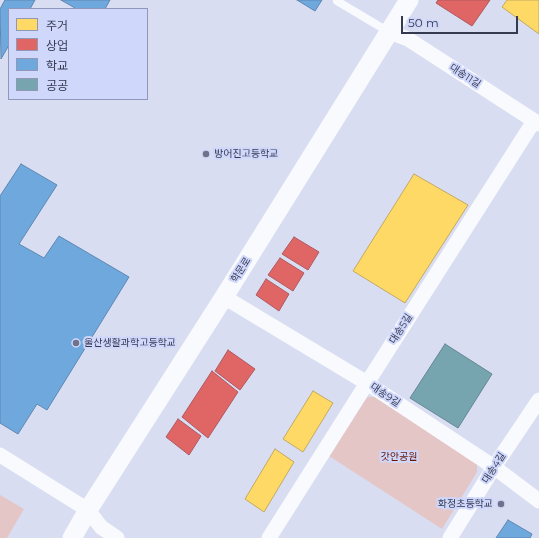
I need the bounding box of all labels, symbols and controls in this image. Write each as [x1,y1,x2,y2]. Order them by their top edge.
legend [8,8,148,100]
scale bar [403,8,520,34]
text: 50 m [408,15,439,30]
text: 주거 [46,18,68,33]
text: 상업 [46,38,68,53]
text: 학교 [46,58,68,73]
street label: 대송11길 [447,61,483,91]
text: 공공 [46,78,68,93]
place label: 방어진고등학교 [214,148,278,160]
marker: 방어진고등학교 [201,149,211,159]
street label: 학문로 [229,255,253,285]
street label: 대송5길 [387,312,415,346]
place label: 울산생활과학고등학교 [84,337,176,349]
marker: 울산생활과학고등학교 [71,338,81,348]
street label: 대송9길 [368,381,402,409]
street label: 대송4길 [480,450,508,486]
park label: 갓안공원 [381,451,417,463]
place label: 화정초등학교 [438,498,493,510]
marker: 화정초등학교 [496,499,506,509]

